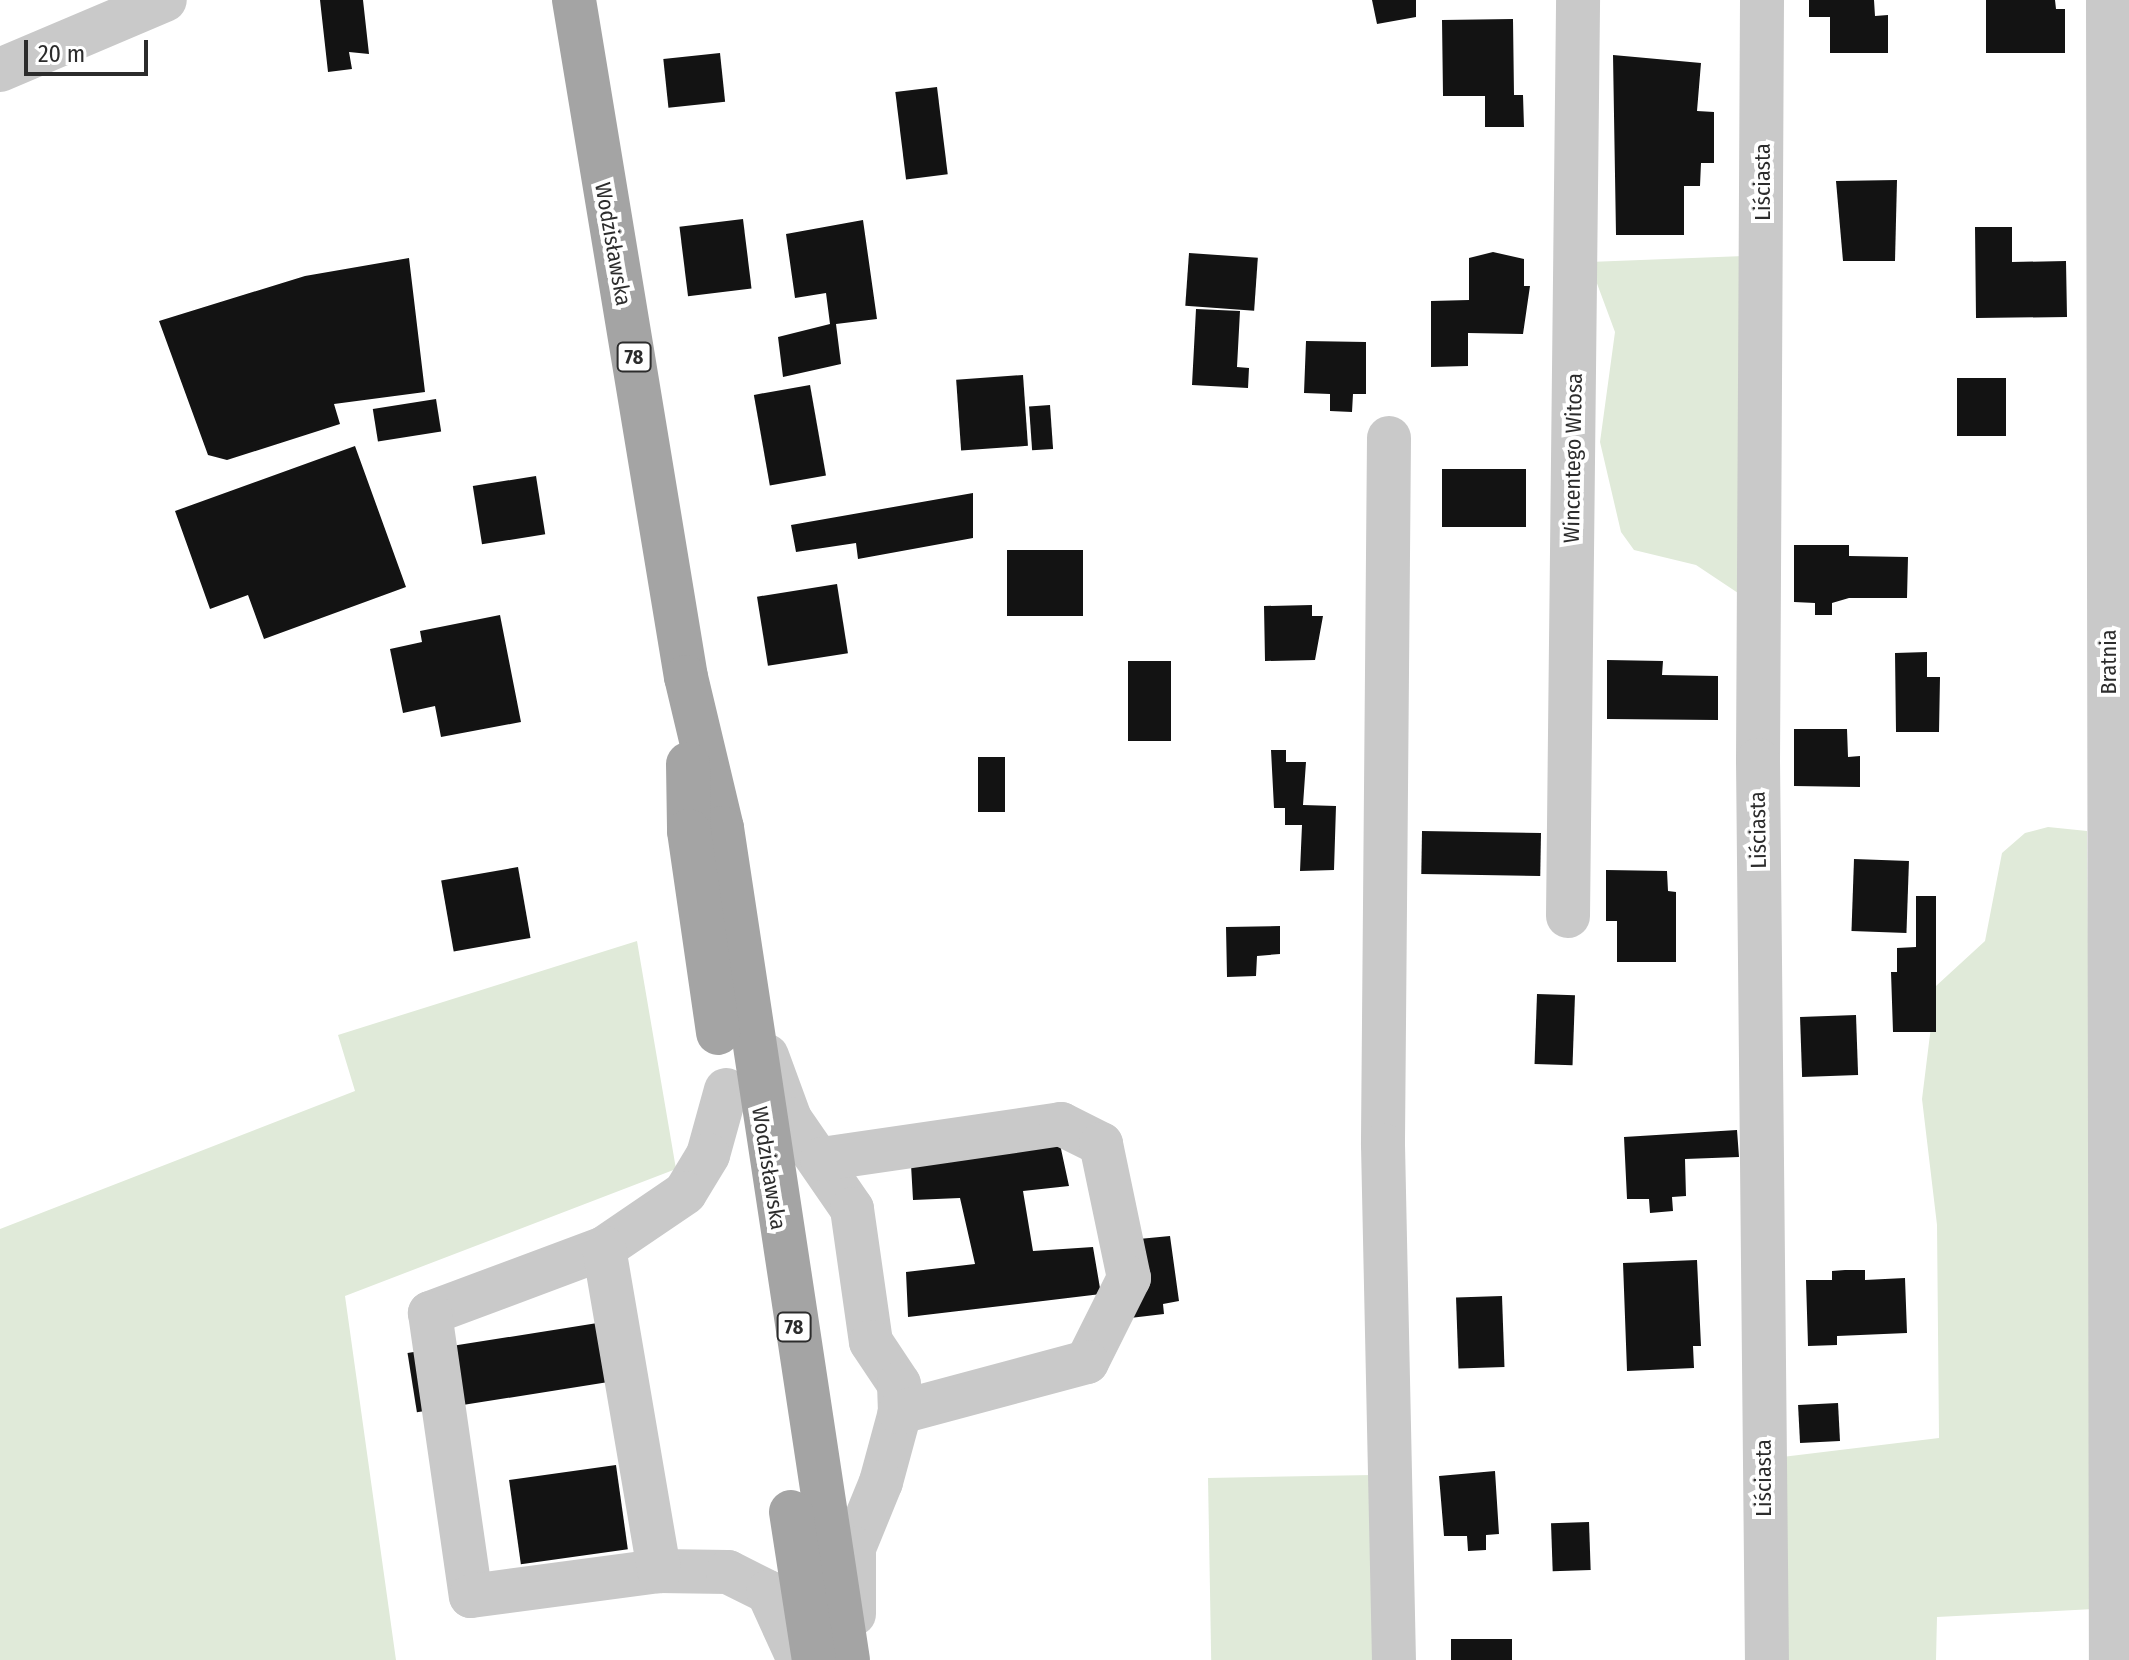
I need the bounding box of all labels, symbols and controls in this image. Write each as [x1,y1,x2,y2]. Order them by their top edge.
scale bar [28,24,152,74]
text: 20 m [38,40,85,68]
street label: Liściasta [1750,143,1776,221]
street label: Wodzisławska [589,180,637,308]
road number: 78 [616,341,652,373]
street label: Wincentego Witosa [1558,373,1588,543]
street label: Bratnia [2096,630,2122,694]
street label: Liściasta [1744,791,1772,869]
street label: Wodzisławska [746,1105,792,1231]
road number: 78 [776,1311,812,1343]
street label: Liściasta [1751,1439,1777,1517]

